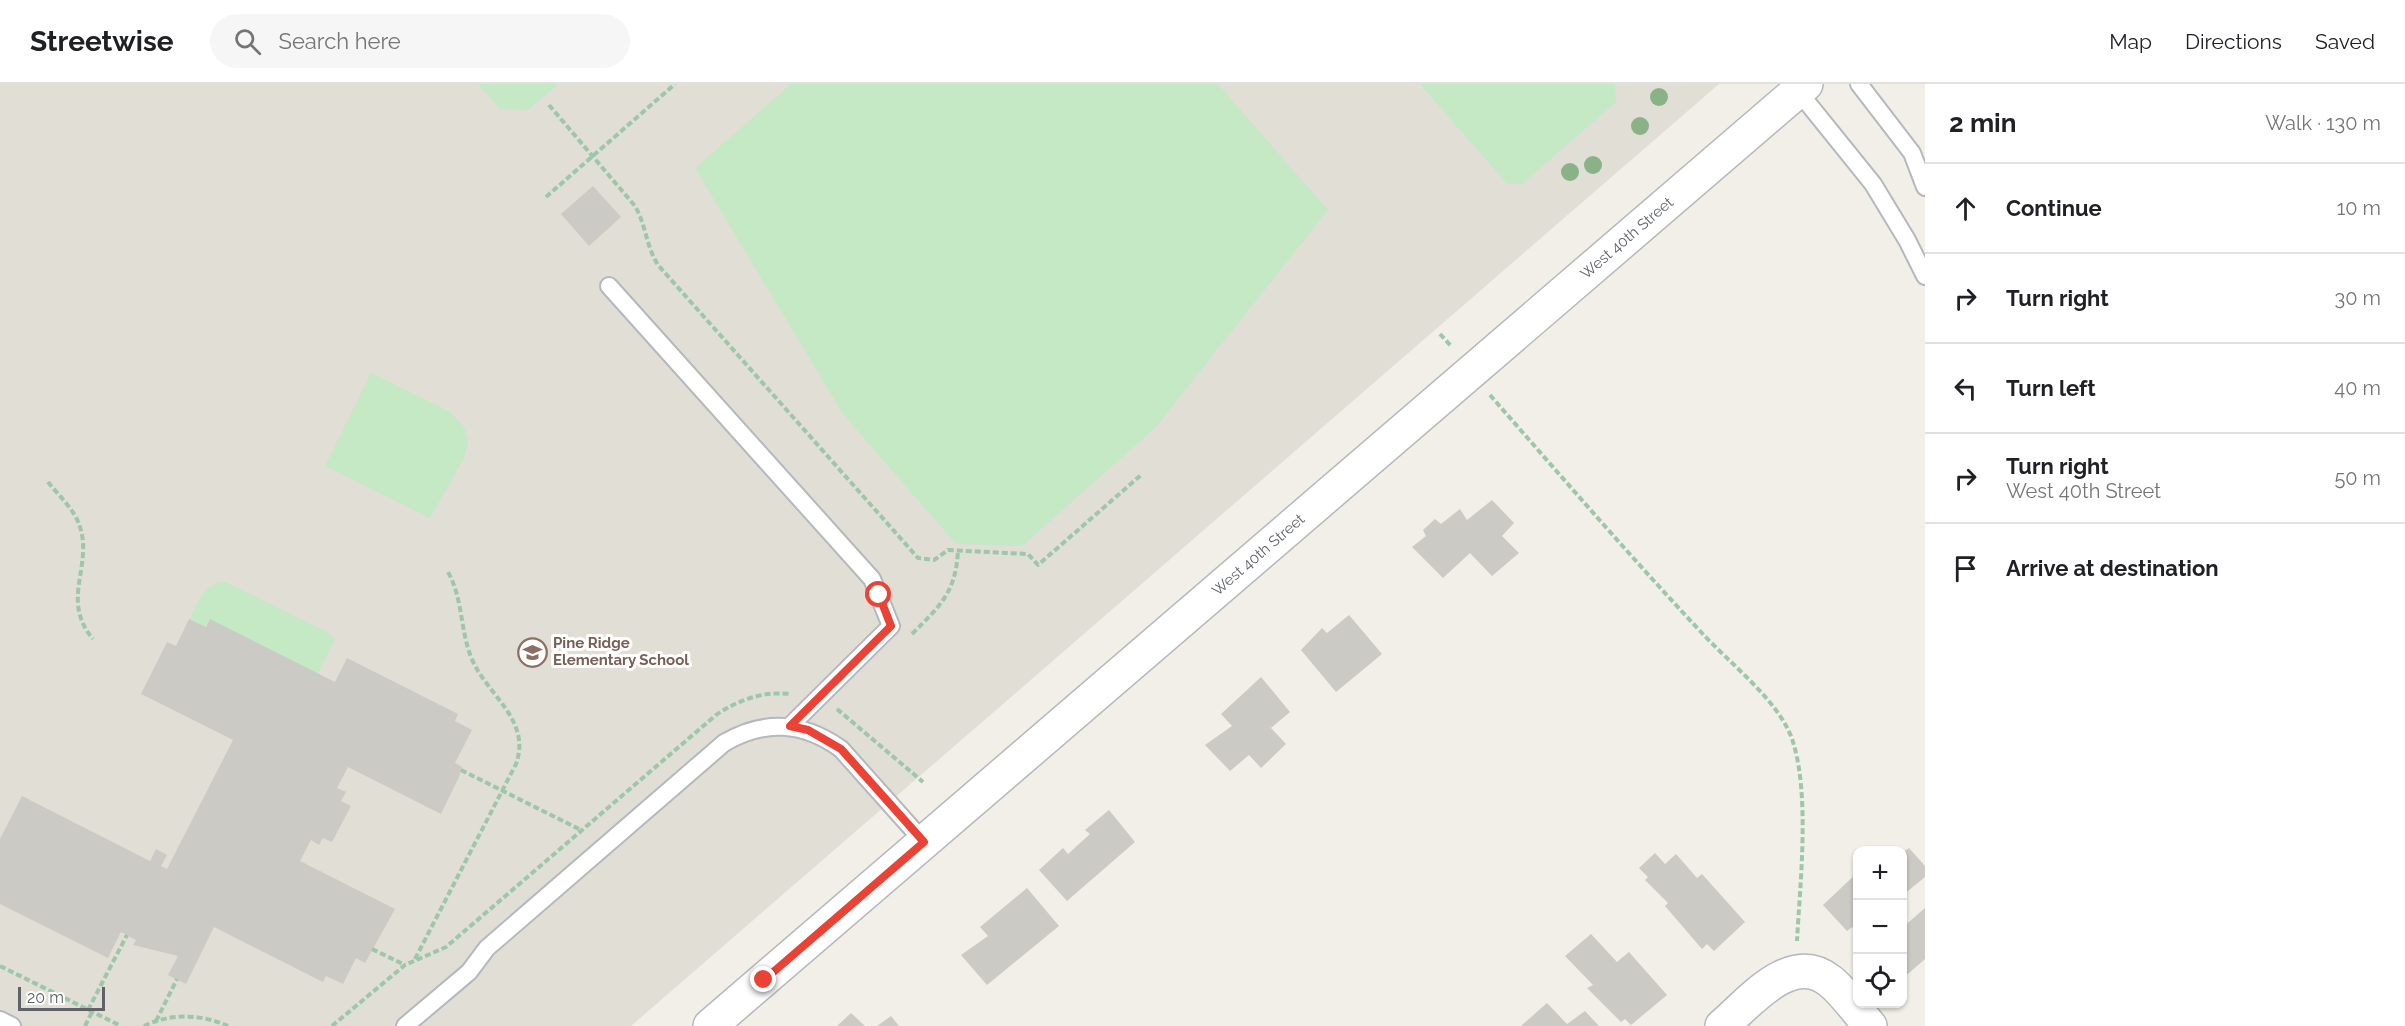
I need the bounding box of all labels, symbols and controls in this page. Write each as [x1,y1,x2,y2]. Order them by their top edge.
search box [210,14,630,68]
text: Streetwise [30,25,174,58]
icon: search [231,25,264,58]
text: Search here [279,28,401,54]
text: Map [2109,29,2152,54]
text: Directions [2185,29,2282,54]
text: Saved [2315,29,2375,54]
text: 2 min [1949,108,2016,138]
text: Walk · 130 m [2265,111,2381,135]
icon: ahead [1949,192,1982,225]
street label: West 40th Street [1577,193,1677,283]
text: Continue [2006,195,2102,221]
text: 10 m [2337,196,2381,220]
icon: right [1949,282,1982,315]
text: Turn right [2006,285,2109,311]
text: 30 m [2335,286,2381,310]
icon: left [1949,372,1982,405]
text: Turn left [2006,375,2096,401]
text: 40 m [2334,376,2381,400]
text: Turn right [2006,453,2109,479]
icon: right [1949,462,1982,495]
text: 50 m [2334,466,2381,490]
text: West 40th Street [2006,479,2161,503]
street label: West 40th Street [1208,510,1308,599]
icon: arrive [1949,552,1982,585]
text: Arrive at destination [2006,555,2219,581]
route start [865,581,891,607]
place label: Pine Ridge Elementary School [553,634,689,669]
school or university icon: Pine Ridge Elementary School [516,636,548,668]
map controls [1853,846,1907,1008]
button: + [1853,846,1907,900]
button: − [1853,900,1907,954]
button: locate [1853,954,1907,1008]
route end [750,966,776,992]
scale bar [18,984,105,1012]
text: 20 m [27,988,64,1007]

